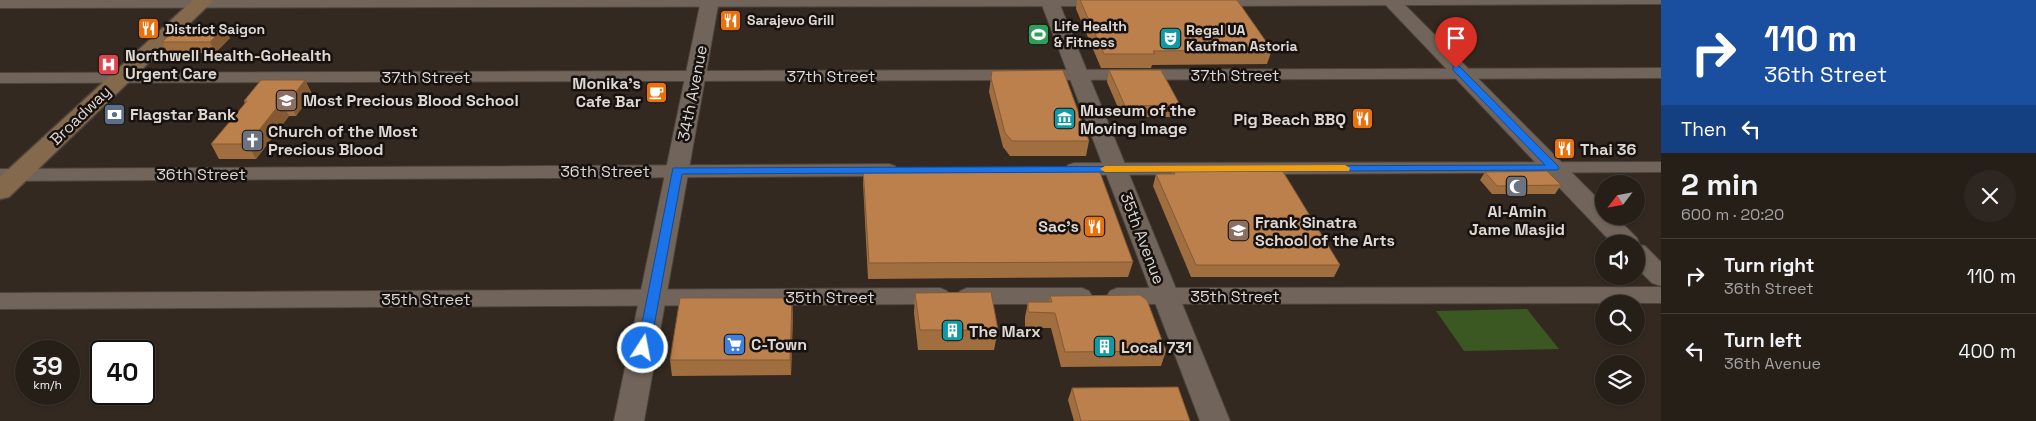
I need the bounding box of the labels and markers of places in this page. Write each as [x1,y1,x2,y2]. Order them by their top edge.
restaurant icon: Sarajevo Grill [719,8,743,32]
place label: Sarajevo Grill [747,11,834,29]
restaurant icon: District Saigon [137,17,161,41]
place label: Life Health & Fitness [1054,17,1127,51]
pin [1435,17,1477,68]
place label: District Saigon [165,20,265,38]
place label: Regal UA Kaufman Astoria [1186,21,1298,55]
sports icon: Life Health & Fitness [1026,22,1050,46]
theatre icon: Regal UA Kaufman Astoria [1158,26,1182,50]
place label: Northwell Health-GoHealth Urgent Care [125,45,331,84]
hospital icon: Northwell Health-GoHealth Urgent Care [97,52,121,76]
place label: Monika's Cafe Bar [572,73,641,112]
cafe icon: Monika's Cafe Bar [645,80,669,104]
school or university icon: Most Precious Blood School [275,88,299,112]
place label: Most Precious Blood School [303,90,519,111]
place label: Museum of the Moving Image [1080,100,1196,139]
bank icon: Flagstar Bank [102,102,126,126]
place label: Flagstar Bank [130,104,236,125]
museum icon: Museum of the Moving Image [1052,107,1076,131]
restaurant icon: Pig Beach BBQ [1350,107,1374,131]
place label: Pig Beach BBQ [1234,109,1346,130]
place label: Church of the Most Precious Blood [268,121,418,160]
church icon: Church of the Most Precious Blood [240,128,264,152]
restaurant icon: Thai 36 [1552,137,1576,161]
place label: Thai 36 [1580,139,1637,160]
mosque icon: Al-Amin Jame Masjid [1505,175,1529,199]
place label: Al-Amin Jame Masjid [1469,201,1565,240]
place label: Frank Sinatra School of the Arts [1255,212,1395,251]
restaurant icon: Sac's [1083,214,1107,238]
place label: Sac's [1038,216,1079,237]
school or university icon: Frank Sinatra School of the Arts [1227,219,1251,243]
building icon: The Marx [941,319,965,343]
place label: The Marx [969,321,1041,342]
supermarket icon: C-Town [723,332,747,356]
place label: C-Town [751,334,807,355]
building icon: Local 731 [1093,335,1117,359]
place label: Local 731 [1121,337,1192,358]

